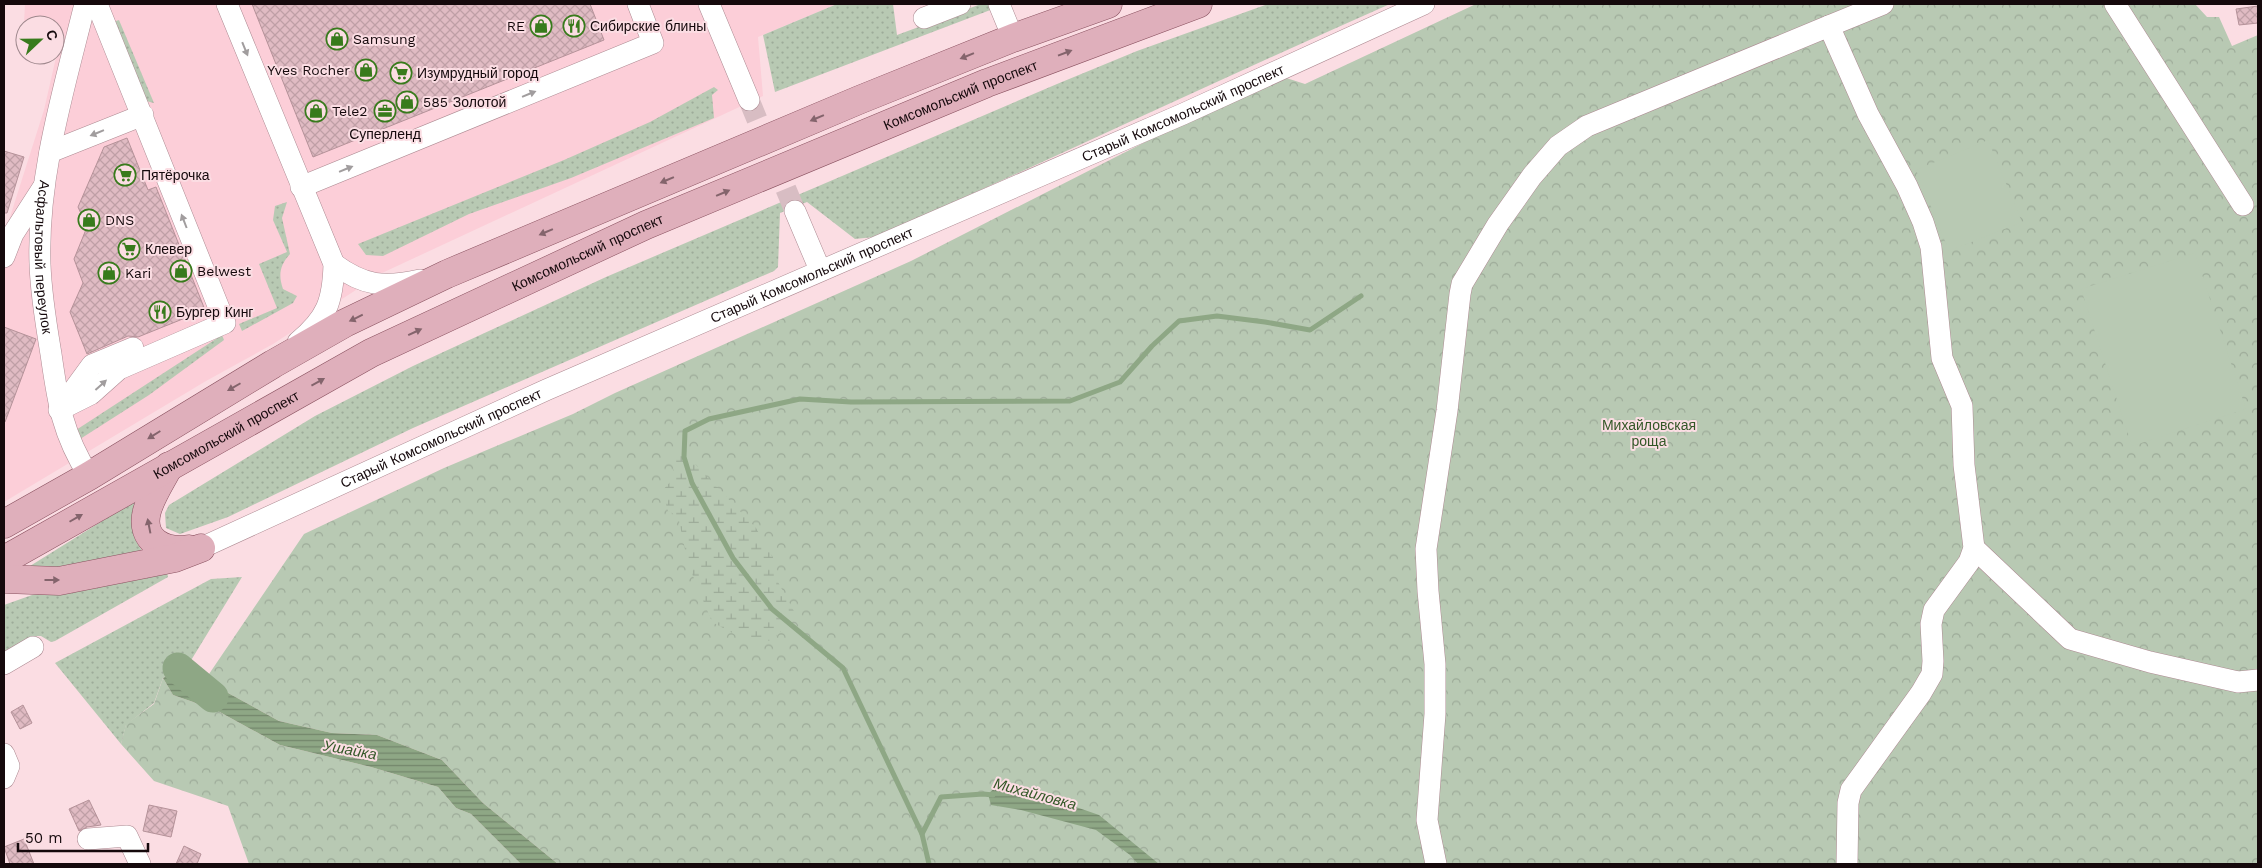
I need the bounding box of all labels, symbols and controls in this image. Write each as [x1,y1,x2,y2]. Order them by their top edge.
shop icon: RE [529,14,553,38]
restaurant icon: Сибирские блины [562,14,586,38]
north arrow [15,15,65,65]
place label: RE [507,18,525,34]
place label: Сибирские блины [590,18,706,34]
text: С [43,27,61,43]
shop icon: Samsung [325,27,349,51]
place label: Samsung [353,31,416,47]
one-way arrow [241,42,249,57]
one-way arrow [1058,49,1073,57]
one-way arrow [960,53,974,61]
street label: Комсомольский проспект [881,57,1040,133]
shop icon: Yves Rocher [354,58,378,82]
supermarket icon: Изумрудный город [389,61,413,85]
street label: Старый Комсомольский проспект [1079,61,1287,165]
place label: Yves Rocher [267,62,350,78]
place label: Изумрудный город [417,65,539,81]
shop icon: 585 Золотой [395,90,419,114]
one-way arrow [522,90,537,98]
place label: 585 Золотой [423,94,506,110]
shop icon: Tele2 [304,99,328,123]
office icon: Суперленд [373,99,397,123]
place label: Tele2 [332,103,368,119]
one-way arrow [810,114,824,122]
place label: Суперленд [349,126,421,142]
one-way arrow [90,130,105,137]
supermarket icon: Пятёрочка [113,163,137,187]
one-way arrow [339,164,353,172]
place label: Пятёрочка [141,167,210,183]
one-way arrow [660,177,674,185]
street label: Асфальтовый переулок [32,179,56,336]
one-way arrow [716,189,731,197]
shop icon: DNS [77,208,101,232]
street label: Комсомольский проспект [509,211,666,294]
place label: DNS [105,212,134,228]
one-way arrow [180,213,188,228]
street label: Старый Комсомольский проспект [708,224,916,326]
one-way arrow [538,229,553,236]
supermarket icon: Клевер [117,237,141,261]
place label: Клевер [145,241,192,257]
shop icon: Belwest [169,259,193,283]
shop icon: Kari [97,261,121,285]
place label: Belwest [197,263,251,279]
place label: Kari [125,265,151,281]
restaurant icon: Бургер Кинг [148,300,172,324]
place label: Бургер Кинг [176,304,253,320]
one-way arrow [349,314,363,322]
one-way arrow [408,328,422,336]
one-way arrow [312,378,325,387]
one-way arrow [94,379,106,391]
one-way arrow [228,382,241,391]
street label: Старый Комсомольский проспект [338,385,545,491]
street label: Комсомольский проспект [150,387,302,482]
park label: Михайловская роща [1602,417,1696,449]
one-way arrow [147,431,160,440]
one-way arrow [70,513,83,522]
one-way arrow [144,518,152,534]
one-way arrow [45,576,61,584]
water label: Ушайка [321,736,378,764]
water label: Михайловка [992,774,1078,814]
scale bar [18,820,148,852]
text: 50 m [25,829,62,847]

